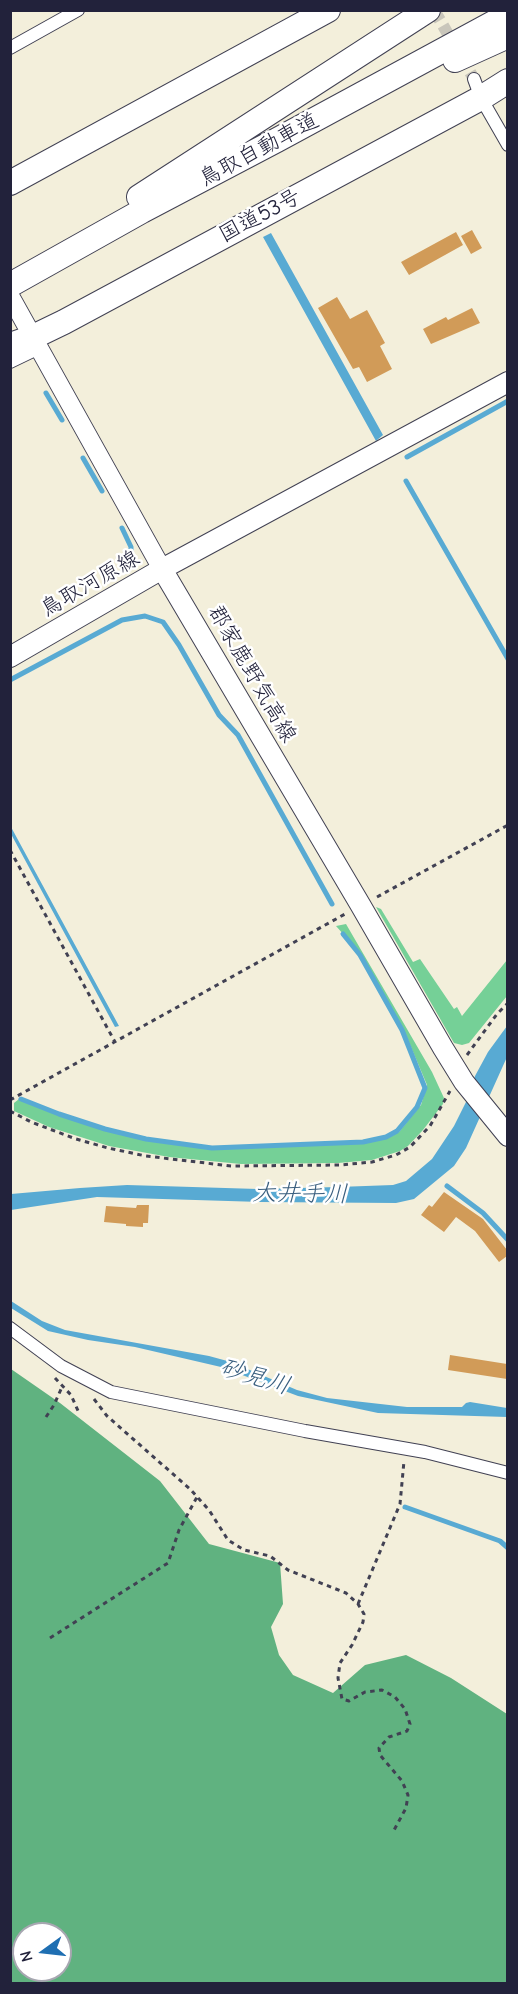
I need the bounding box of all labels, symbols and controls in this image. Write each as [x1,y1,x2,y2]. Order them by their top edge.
street label: 鳥取自動車道 [195,107,323,193]
street label: 国道53号 [214,183,306,249]
street label: 鳥取河原線 [36,545,144,623]
street label: 郡家鹿野気高線 [202,601,302,747]
water label: 大井手川 [252,1179,348,1209]
water label: 砂見川 [216,1353,294,1401]
north arrow [12,1922,72,1982]
text: N [17,1949,37,1964]

